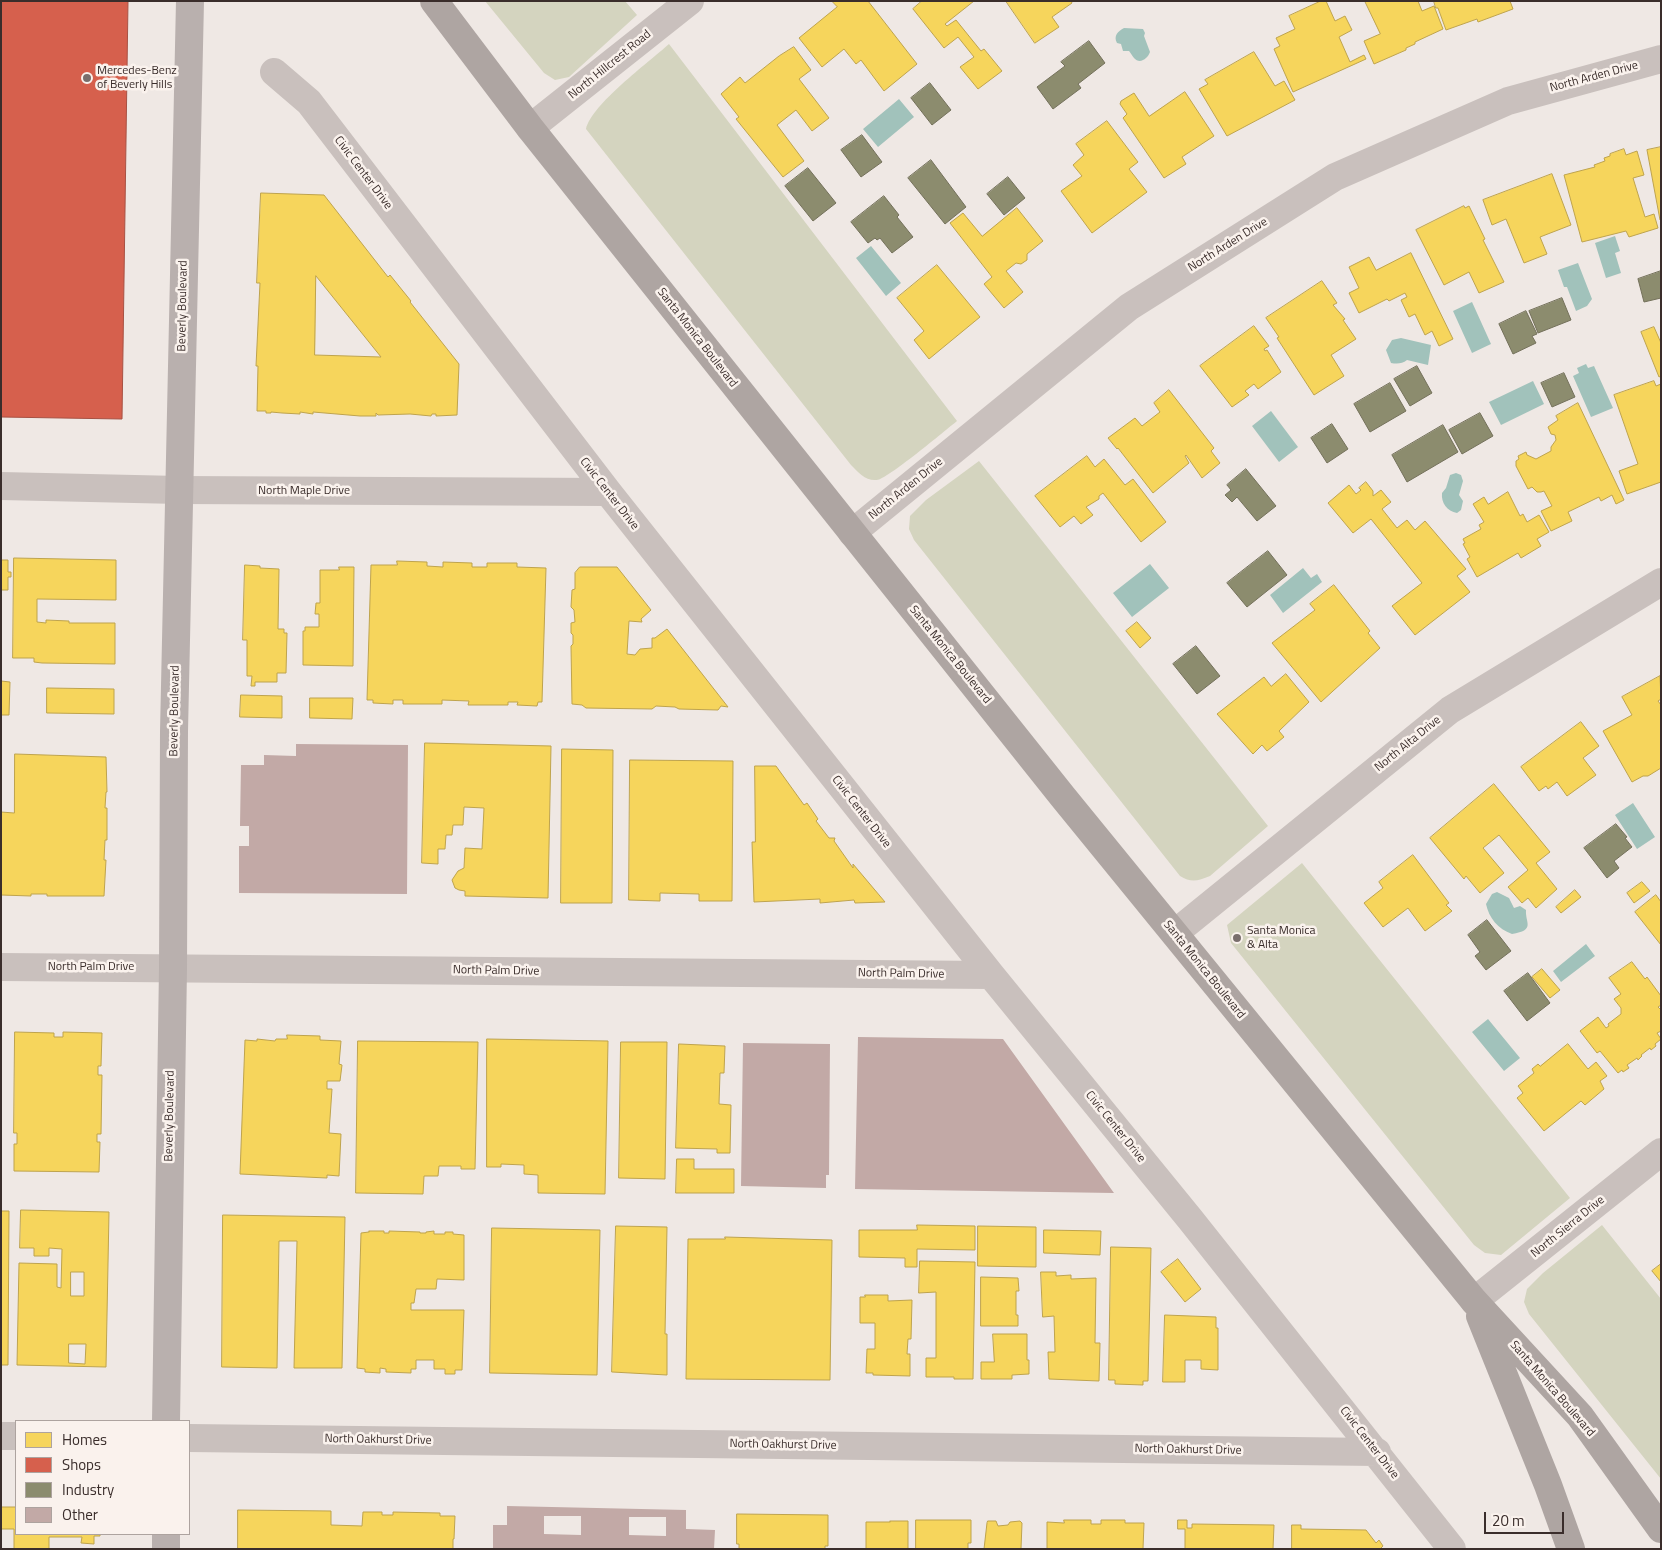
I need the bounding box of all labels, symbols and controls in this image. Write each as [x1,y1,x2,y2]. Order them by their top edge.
street label: North Hillcrest Road [566,27,654,103]
street label: North Arden Drive [1548,58,1640,96]
place label: Mercedes-Benz of Beverly Hills [97,64,177,92]
marker: Mercedes-Benz of Beverly Hills [81,72,93,84]
street label: Civic Center Drive [331,134,395,212]
street label: North Arden Drive [1186,215,1270,275]
street label: Beverly Boulevard [175,260,191,352]
street label: Santa Monica Boulevard [654,286,740,390]
street label: Civic Center Drive [576,455,642,533]
street label: North Arden Drive [866,455,946,523]
street label: North Maple Drive [258,484,350,498]
street label: Santa Monica Boulevard [906,603,994,707]
street label: Beverly Boulevard [167,665,183,757]
street label: North Alta Drive [1372,713,1444,775]
street label: Civic Center Drive [828,773,894,851]
street label: Santa Monica Boulevard [1160,918,1248,1022]
place label: Santa Monica & Alta [1247,924,1315,952]
marker: Santa Monica & Alta [1231,932,1243,944]
street label: North Palm Drive [48,960,134,974]
street label: North Palm Drive [453,963,539,979]
street label: North Palm Drive [858,966,944,982]
street label: Beverly Boulevard [162,1070,178,1162]
street label: Civic Center Drive [1082,1088,1148,1166]
street label: North Sierra Drive [1528,1193,1608,1261]
street label: Santa Monica Boulevard [1507,1338,1597,1440]
street label: Civic Center Drive [1336,1404,1402,1482]
legend [15,1420,190,1535]
text: Homes [62,1428,107,1451]
street label: North Oakhurst Drive [324,1432,432,1448]
street label: North Oakhurst Drive [729,1437,837,1453]
street label: North Oakhurst Drive [1134,1442,1242,1458]
text: Shops [62,1453,101,1476]
text: Industry [62,1478,114,1501]
scale bar [1487,1502,1567,1534]
text: Other [62,1503,98,1526]
text: 20 m [1492,1509,1525,1532]

